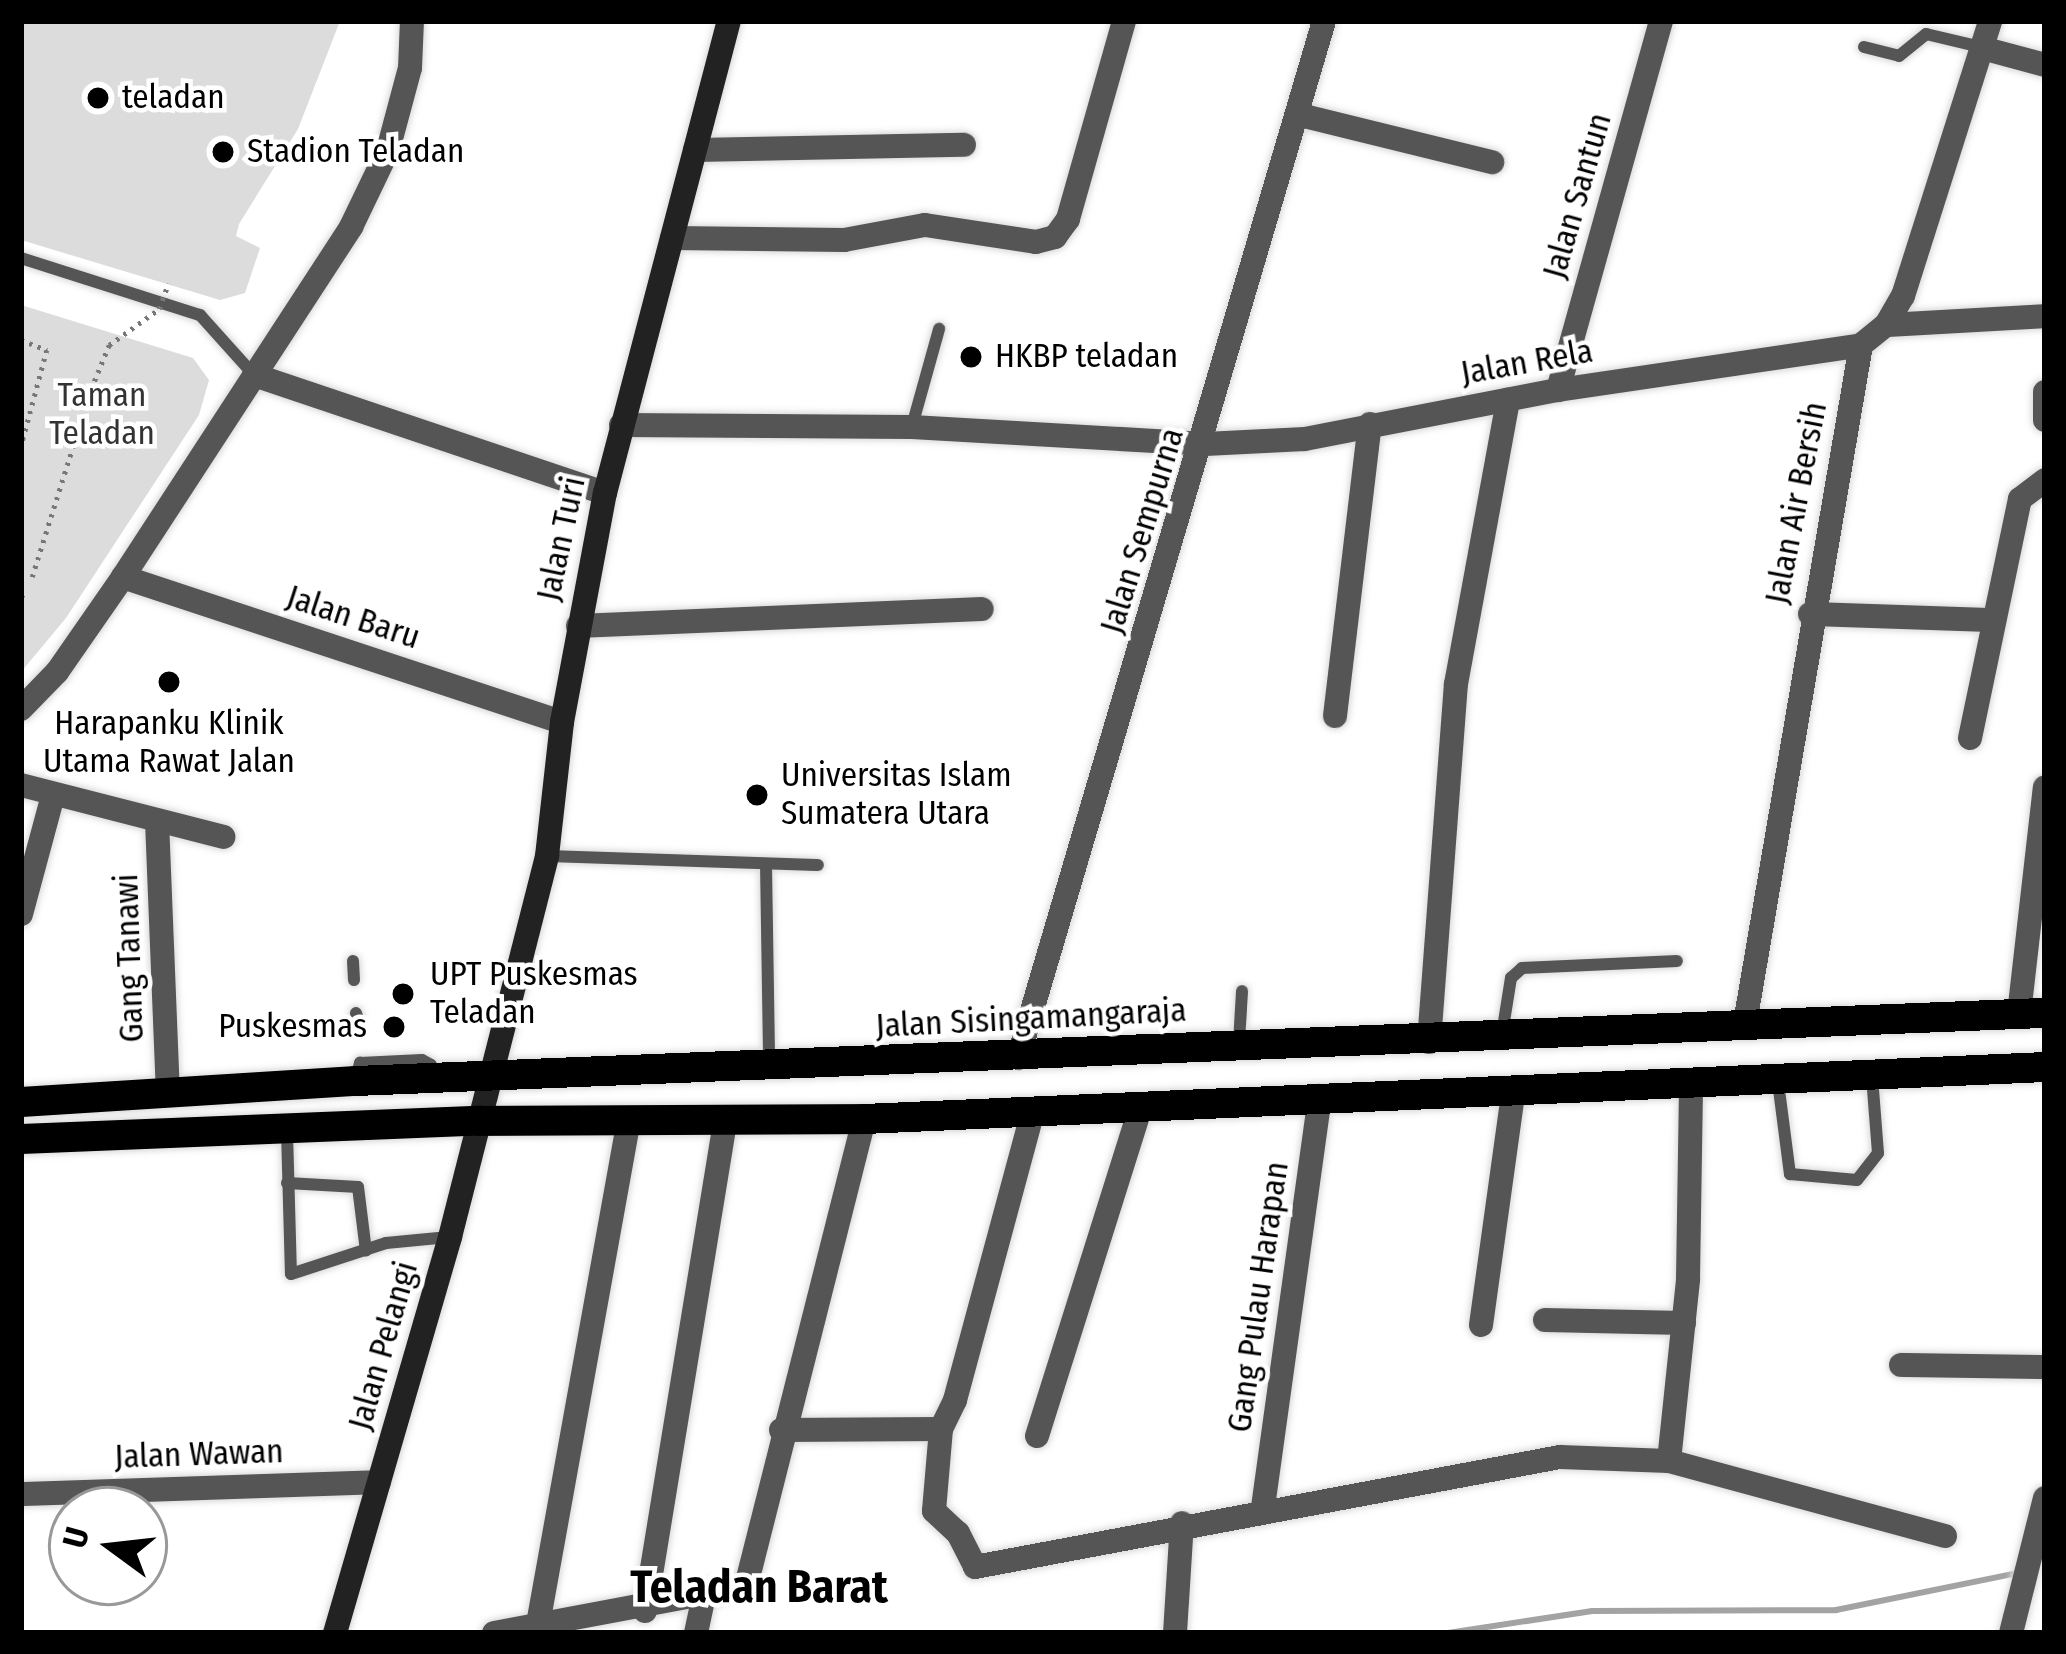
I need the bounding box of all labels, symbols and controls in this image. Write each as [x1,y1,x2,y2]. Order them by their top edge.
place label: teladan [122,78,225,118]
marker: teladan [85,85,111,111]
street label: Jalan Santun [1536,109,1620,283]
place label: Stadion Teladan [247,132,464,172]
marker: Stadion Teladan [210,139,236,165]
street label: Jalan Rela [1458,332,1596,394]
place label: HKBP teladan [995,337,1178,377]
marker: HKBP teladan [958,344,984,370]
park label: Taman Teladan [49,376,155,454]
street label: Jalan Air Bersih [1758,399,1836,607]
street label: Jalan Sempurna [1093,424,1193,638]
street label: Jalan Turi [530,473,594,605]
street label: Jalan Baru [281,578,425,658]
marker: Harapanku Klinik Utama Rawat Jalan [153,666,185,698]
place label: Harapanku Klinik Utama Rawat Jalan [43,704,295,782]
place label: Universitas Islam Sumatera Utara [781,756,1012,834]
marker: Universitas Islam Sumatera Utara [744,782,770,808]
street label: Gang Tanawi [107,873,153,1043]
place label: UPT Puskesmas Teladan [430,955,638,1033]
marker: UPT Puskesmas Teladan [387,978,419,1010]
street label: Jalan Sisingamangaraja [875,991,1187,1047]
place label: Puskesmas [218,1007,367,1047]
marker: Puskesmas [378,1011,410,1043]
street label: Gang Pulau Harapan [1220,1159,1298,1435]
street label: Jalan Pelangi [341,1257,427,1435]
street label: Jalan Wawan [114,1432,284,1478]
north arrow [48,1486,168,1606]
text: U [54,1523,98,1552]
district label: Teladan Barat [630,1561,888,1615]

